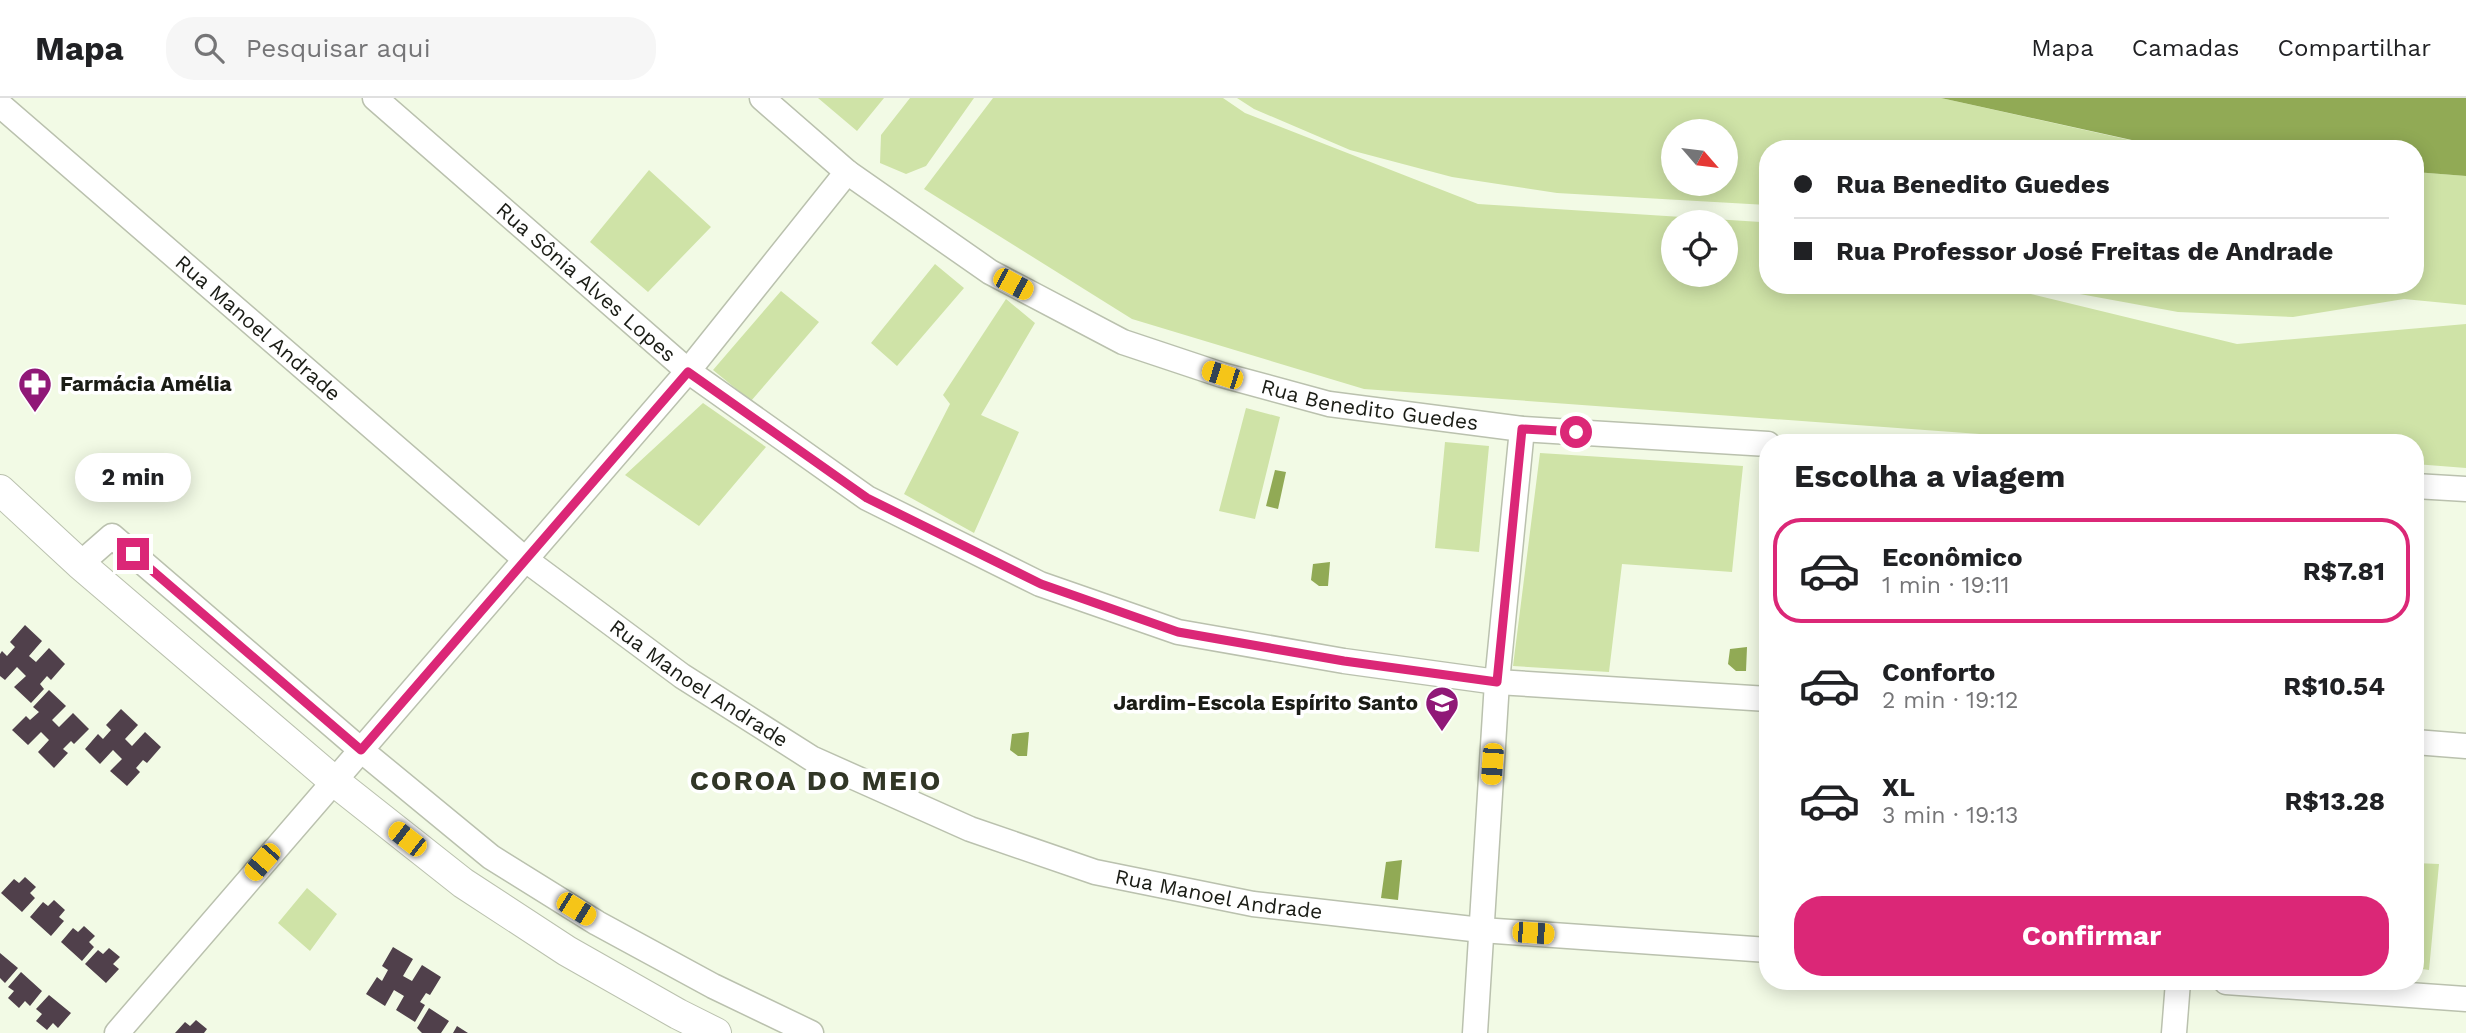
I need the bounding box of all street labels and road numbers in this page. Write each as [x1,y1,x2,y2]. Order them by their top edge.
street label: Rua Sônia Alves Lopes [491,197,681,367]
street label: Rua Manoel Andrade [171,249,346,406]
street label: Rua Benedito Guedes [1258,373,1480,435]
street label: Rua Manoel Andrade [605,614,793,752]
street label: Rua Manoel Andrade [1113,863,1324,924]

